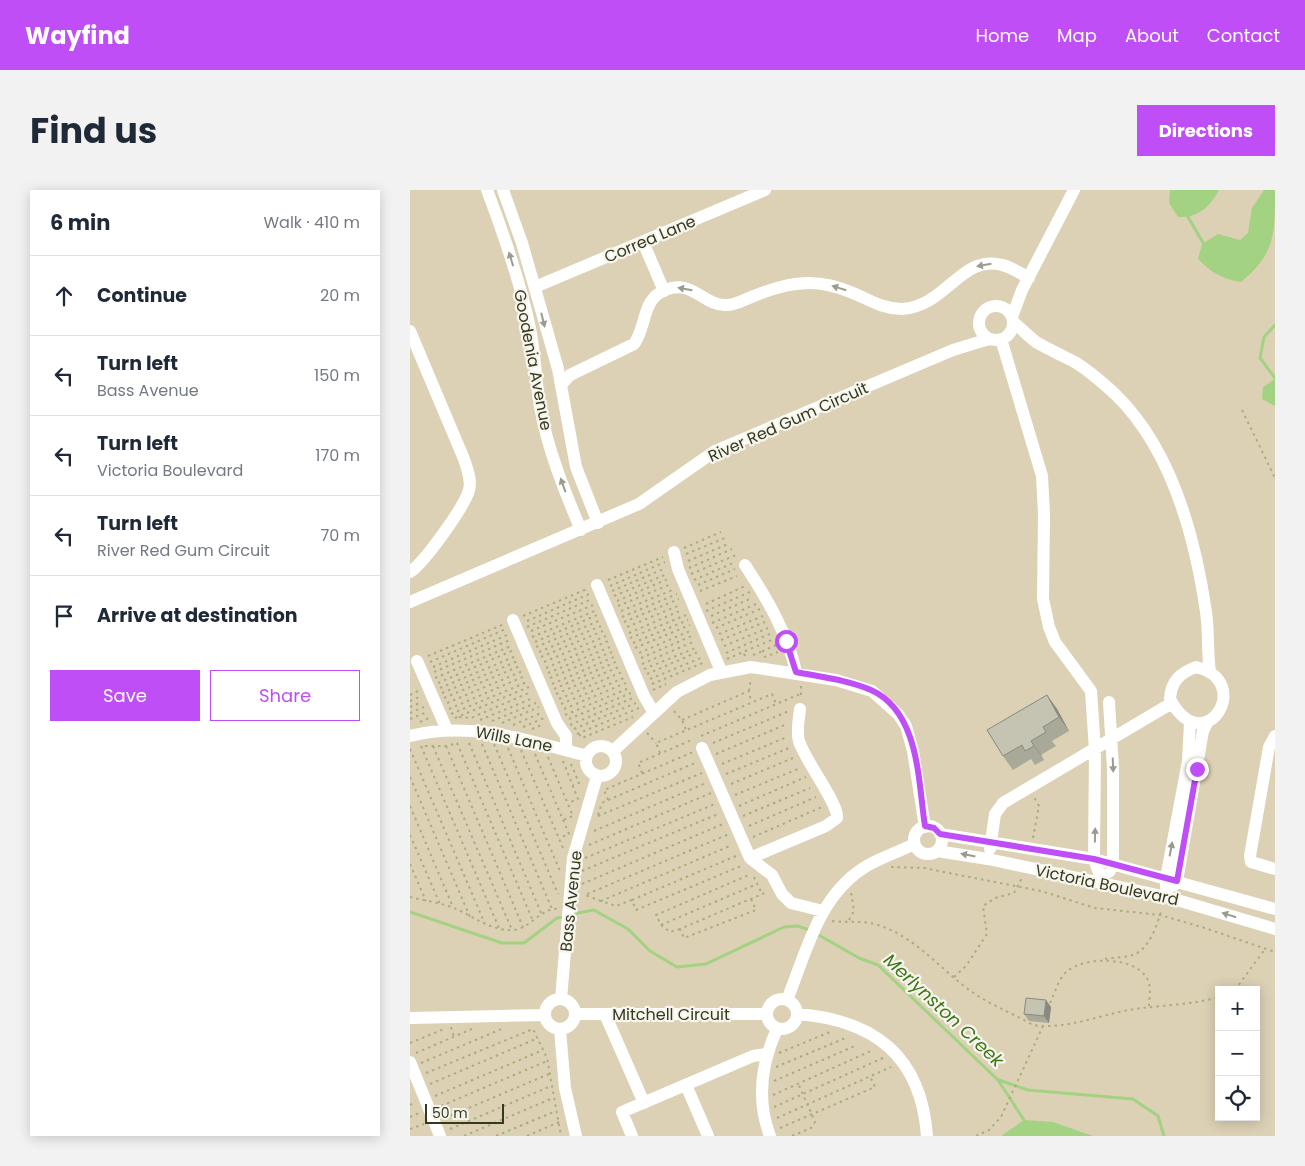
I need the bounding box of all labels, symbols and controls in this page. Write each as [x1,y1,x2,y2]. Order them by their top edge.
text: Wayfind [25,19,130,52]
text: Home [975,23,1029,48]
text: Map [1057,23,1097,48]
text: About [1125,23,1179,48]
text: Contact [1207,23,1280,48]
button: Directions [1137,105,1275,156]
text: Find us [30,106,157,155]
text: 6 min [50,208,110,237]
street label: Correa Lane [601,209,699,269]
text: Walk · 410 m [263,211,360,234]
one-way arrow [507,251,515,266]
one-way arrow [976,262,992,270]
icon: ahead [50,282,78,310]
text: Continue [97,282,187,309]
text: 20 m [320,284,360,307]
one-way arrow [832,284,847,292]
one-way arrow [677,285,693,293]
street label: Goodenia Avenue [508,288,558,432]
one-way arrow [539,313,547,328]
text: Turn left [97,350,178,377]
icon: left [50,362,78,390]
text: 150 m [314,364,360,387]
street label: River Red Gum Circuit [704,376,872,468]
text: Bass Avenue [97,379,199,402]
text: Turn left [97,430,178,457]
icon: left [50,442,78,470]
text: 170 m [315,444,360,467]
text: Victoria Boulevard [97,459,243,482]
one-way arrow [559,477,566,492]
text: Turn left [97,510,178,537]
icon: left [50,522,78,550]
text: 70 m [320,524,360,547]
text: River Red Gum Circuit [97,539,270,562]
icon: arrive [50,602,78,630]
text: Arrive at destination [97,602,298,629]
route start [775,630,798,653]
button: Save [50,670,200,721]
button: Share [210,670,360,721]
street label: Wills Lane [474,720,555,758]
one-way arrow [1109,758,1117,774]
route end [1186,758,1209,781]
one-way arrow [1091,827,1099,843]
one-way arrow [1168,840,1176,856]
street label: Bass Avenue [554,849,588,953]
one-way arrow [959,851,975,859]
street label: Victoria Boulevard [1033,859,1181,911]
one-way arrow [1221,910,1236,918]
water label: Merlynston Creek [878,948,1010,1073]
map controls [1215,986,1260,1121]
button: + [1215,986,1260,1031]
street label: Mitchell Circuit [612,1003,730,1026]
button: − [1215,1031,1260,1076]
button: locate [1215,1076,1260,1121]
scale bar [425,1101,504,1124]
text: 50 m [432,1103,468,1123]

